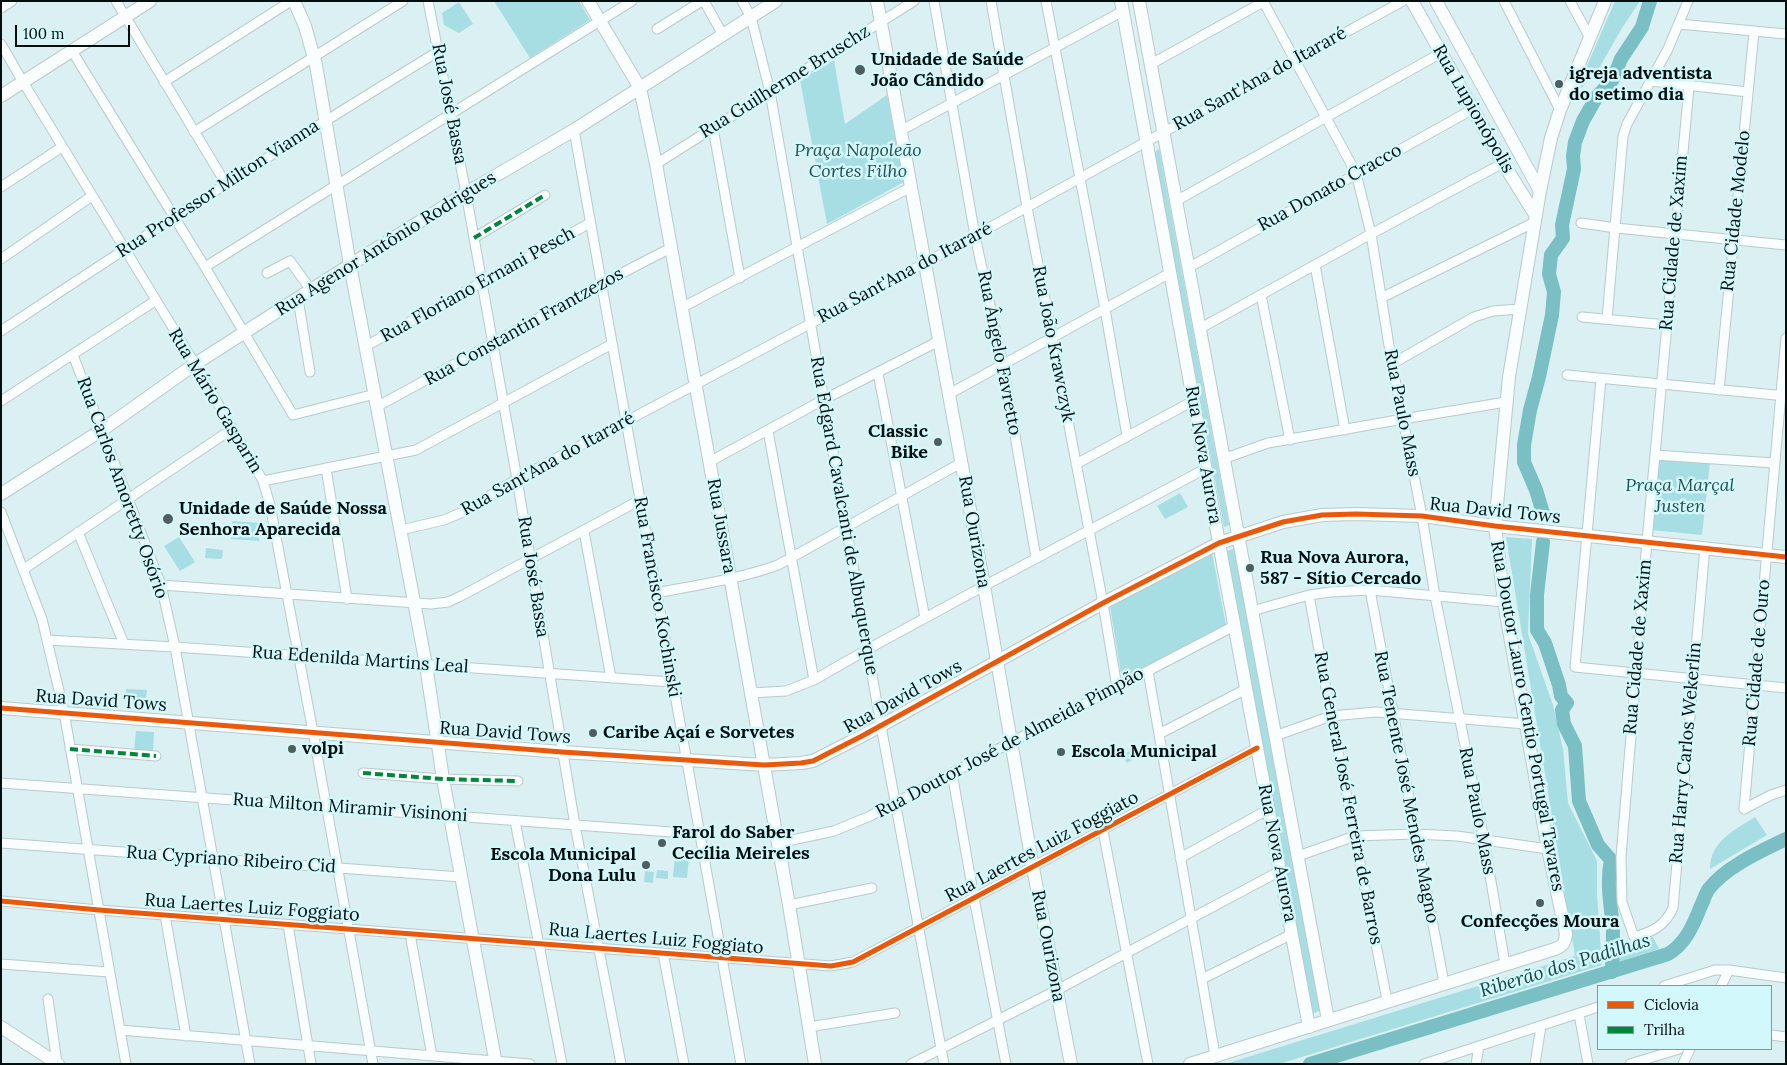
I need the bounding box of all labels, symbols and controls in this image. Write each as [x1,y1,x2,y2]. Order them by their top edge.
scale bar [18,15,132,47]
street label: Rua Guilherme Bruschz [696,21,874,143]
street label: Rua Sant'Ana do Itararé [1170,22,1350,136]
text: 100 m [23,24,64,43]
street label: Rua Lupionópolis [1428,41,1518,177]
street label: Rua José Bassa [427,42,471,166]
place label: Unidade de Saúde João Cândido [871,49,1024,92]
marker: Unidade de Saúde João Cândido [853,63,867,77]
place label: igreja adventista do setimo dia [1569,63,1712,106]
marker: igreja adventista do setimo dia [1553,78,1565,90]
street label: Rua Professor Milton Vianna [113,115,323,263]
street label: Rua Cidade Modelo [1717,129,1755,293]
street label: Rua Donato Cracco [1254,139,1406,237]
park label: Praça Napoleão Cortes Filho [794,140,922,182]
street label: Rua Cidade de Xaxim [1656,154,1692,332]
street label: Rua Agenor Antônio Rodrigues [272,167,500,321]
street label: Rua Sant'Ana do Itararé [814,218,996,328]
street label: Rua Floriano Ernani Pesch [377,223,579,347]
street label: Rua Constantin Frantzezos [421,263,627,391]
street label: Rua João Krawczyk [1027,264,1079,424]
street label: Rua Ângelo Favretto [972,269,1026,437]
street label: Rua Mário Gasparin [163,325,267,477]
street label: Rua Paulo Mass [1379,347,1425,479]
street label: Rua Edgard Cavalcanti de Albuquerque [805,355,883,677]
street label: Rua Carlos Amoretty Osório [72,374,172,602]
street label: Rua Nova Aurora [1180,384,1226,526]
street label: Rua Sant'Ana do Itararé [458,407,638,521]
place label: Classic Bike [868,421,928,464]
marker: Classic Bike [932,436,944,448]
street label: Rua Ourizona [953,474,995,590]
park label: Praça Marçal Justen [1625,475,1735,518]
street label: Rua Jussara [702,477,740,575]
street label: Rua David Tows [1428,493,1562,529]
street label: Rua Francisco Kochinski [629,495,685,699]
place label: Unidade de Saúde Nossa Senhora Aparecida [179,498,387,540]
marker: Unidade de Saúde Nossa Senhora Aparecida [161,512,175,526]
street label: Rua José Bassa [513,515,553,639]
street label: Rua Doutor Lauro Gentio Portugal Tavares [1485,539,1569,893]
place label: Rua Nova Aurora, 587 - Sítio Cercado [1260,547,1421,590]
street label: Rua Cidade de Xaxim [1620,558,1656,736]
marker: Rua Nova Aurora, 587 - Sítio Cercado [1244,562,1256,574]
street label: Rua Cidade de Ouro [1739,579,1775,747]
street label: Rua Harry Carlos Wekerlin [1666,641,1706,865]
street label: Rua Edenilda Martins Leal [251,642,469,678]
street label: Rua Tenente José Mendes Magno [1369,649,1443,925]
street label: Rua General José Ferreira de Barros [1309,650,1387,946]
street label: Rua David Tows [840,656,966,738]
street label: Rua Doutor José de Almeida Pimpão [872,663,1148,823]
street label: Rua David Tows [34,686,168,716]
street label: Rua David Tows [438,718,572,748]
place label: Caribe Açaí e Sorvetes [603,722,794,744]
marker: Caribe Açaí e Sorvetes [587,727,599,739]
place label: volpi [302,738,344,760]
place label: Escola Municipal [1071,741,1217,763]
marker: volpi [286,743,298,755]
street label: Rua Paulo Mass [1454,745,1500,877]
marker: Escola Municipal [1055,746,1067,758]
street label: Rua Nova Aurora [1253,782,1301,924]
street label: Rua Laertes Luiz Foggiato [942,787,1142,907]
street label: Rua Milton Miramir Visinoni [232,789,468,827]
place label: Farol do Saber Cecília Meireles [672,822,810,864]
marker: Farol do Saber Cecília Meireles [656,837,668,849]
street label: Rua Cypriano Ribeiro Cid [125,842,337,878]
place label: Escola Municipal Dona Lulu [490,844,636,886]
marker: Escola Municipal Dona Lulu [640,859,652,871]
street label: Rua Ourizona [1027,888,1069,1004]
street label: Rua Laertes Luiz Foggiato [144,890,360,926]
marker: Confecções Moura [1534,897,1546,909]
place label: Confecções Moura [1461,911,1619,933]
street label: Rua Laertes Luiz Foggiato [547,919,765,959]
water label: Riberão dos Padilhas [1477,929,1653,1003]
legend [1597,985,1772,1050]
text: Ciclovia [1644,995,1699,1014]
text: Trilha [1644,1020,1685,1039]

